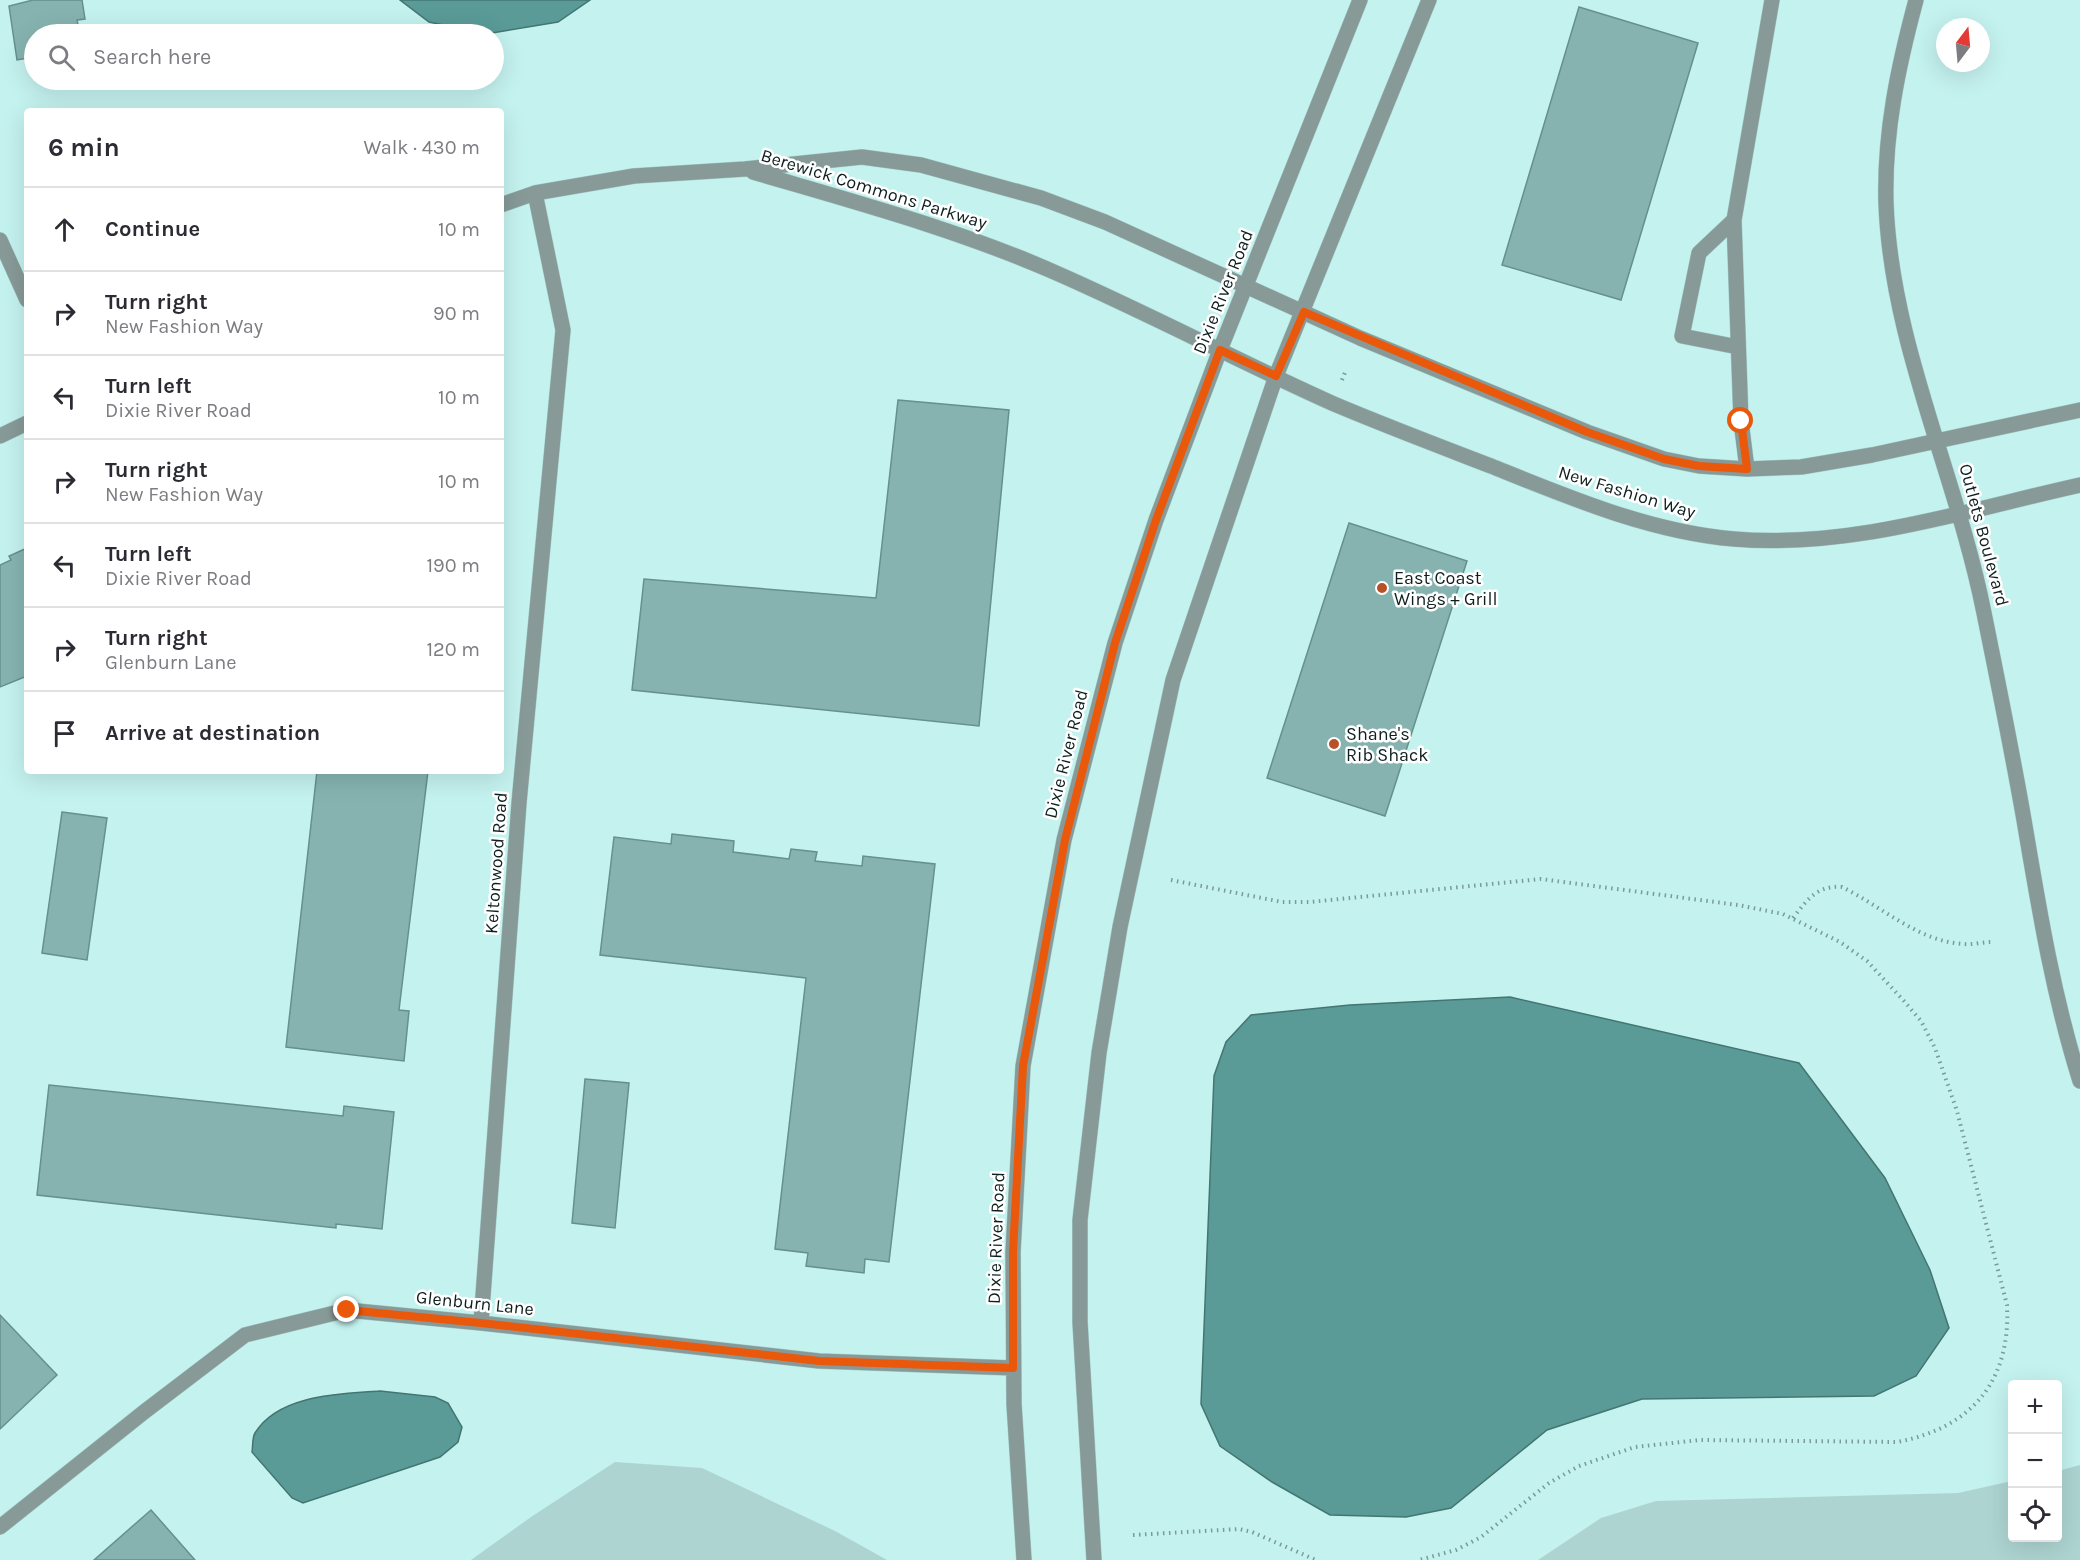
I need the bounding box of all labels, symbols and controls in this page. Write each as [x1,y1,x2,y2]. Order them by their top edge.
north arrow [1936,18,1990,72]
search box [24,24,504,90]
icon: search [45,41,78,74]
text: Search here [93,44,211,70]
text: 6 min [48,132,120,163]
text: Walk · 430 m [364,136,480,159]
street label: Berewick Commons Parkway [758,144,990,234]
icon: ahead [48,213,81,246]
text: Continue [105,216,200,242]
text: 10 m [438,218,480,241]
street label: Dixie River Road [1188,227,1258,357]
text: Turn right [105,289,208,315]
icon: right [48,297,81,330]
text: 90 m [433,302,480,325]
text: New Fashion Way [105,315,263,338]
text: Turn left [105,373,192,399]
icon: left [48,381,81,414]
text: 10 m [438,386,480,409]
text: Dixie River Road [105,399,252,422]
route start [1727,407,1753,433]
text: Turn right [105,457,208,483]
street label: New Fashion Way [1556,461,1699,523]
street label: Outlets Boulevard [1954,461,2014,609]
icon: right [48,465,81,498]
text: 10 m [438,470,480,493]
text: New Fashion Way [105,483,263,506]
text: Turn left [105,541,192,567]
icon: left [48,549,81,582]
text: 190 m [426,554,480,577]
text: Dixie River Road [105,567,252,590]
place label: East Coast Wings + Grill [1394,567,1497,610]
marker: East Coast Wings + Grill [1375,581,1389,595]
text: Turn right [105,625,208,651]
icon: right [48,633,81,666]
text: 120 m [426,638,480,661]
text: Glenburn Lane [105,651,237,674]
street label: Dixie River Road [1039,687,1093,821]
icon: arrive [48,717,81,750]
text: Arrive at destination [105,720,320,746]
place label: Shane's Rib Shack [1346,723,1428,766]
marker: Shane's Rib Shack [1327,737,1341,751]
street label: Keltonwood Road [480,792,512,934]
street label: Dixie River Road [983,1172,1009,1304]
street label: Glenburn Lane [415,1286,535,1320]
route end [333,1296,359,1322]
map controls [2008,1380,2062,1542]
button: + [2008,1380,2062,1434]
button: − [2008,1434,2062,1488]
button: locate [2008,1488,2062,1542]

